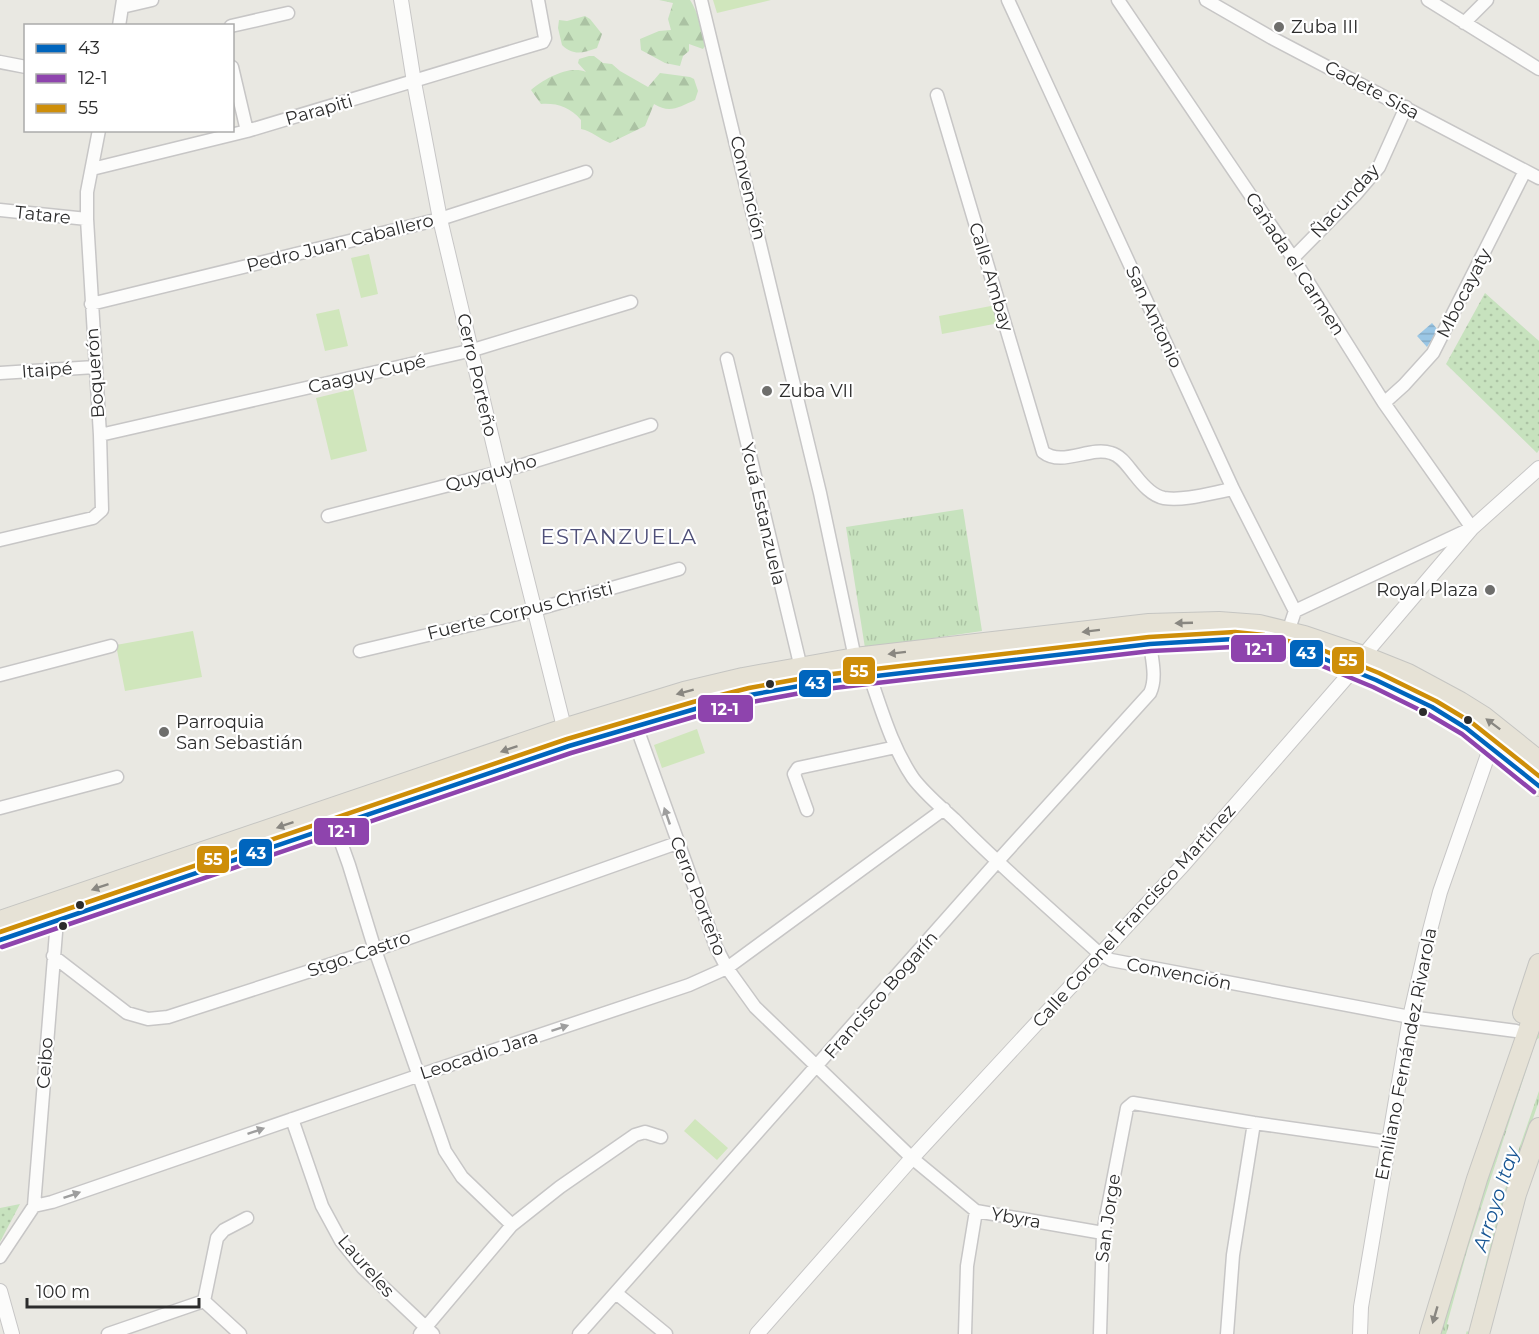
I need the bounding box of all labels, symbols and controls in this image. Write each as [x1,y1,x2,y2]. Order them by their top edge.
place label: Zuba III [1291,16,1358,38]
marker: Zuba III [1272,20,1286,34]
legend [24,24,234,132]
text: 43 [78,37,100,59]
street label: Cadete Sisa [1321,56,1423,124]
text: 12-1 [78,67,108,89]
street label: Parapiti [283,90,355,130]
text: 55 [78,97,98,119]
street label: Convención [725,134,771,242]
street label: Ñacunday [1306,159,1384,243]
street label: Cañada el Carmen [1240,188,1350,340]
street label: Tatare [14,201,72,229]
street label: Pedro Juan Caballero [244,209,436,277]
street label: Calle Ambay [964,220,1018,334]
street label: Mbocayaty [1432,244,1496,341]
street label: San Antonio [1121,262,1187,372]
street label: Cerro Porteño [452,311,502,439]
street label: Boquerón [81,327,109,419]
street label: Caaguy Cupé [306,350,428,398]
street label: Itaipé [21,357,73,383]
place label: Zuba VII [779,380,853,402]
marker: Zuba VII [760,384,774,398]
street label: Ycuá Estanzuela [736,440,790,588]
street label: Quyquyho [443,449,539,497]
district label: ESTANZUELA [541,524,697,549]
street label: Fuerte Corpus Christi [425,577,615,645]
place label: Royal Plaza [1376,579,1478,601]
marker: Royal Plaza [1483,583,1497,597]
one-way arrow [1174,618,1193,628]
one-way arrow [1081,626,1100,636]
line badge: 12-1 [1230,634,1287,663]
line badge: 43 [1289,639,1324,668]
text: 12-1 [1245,640,1273,659]
text: 43 [1296,644,1316,663]
line badge: 55 [1331,646,1365,675]
one-way arrow [888,648,907,658]
text: 55 [1339,651,1358,670]
line badge: 55 [842,656,876,685]
text: 55 [850,662,869,681]
line badge: 43 [798,669,832,698]
text: 43 [805,674,825,693]
unlabelled marker [764,678,776,690]
one-way arrow [676,687,694,697]
line badge: 12-1 [697,694,754,723]
text: 12-1 [711,700,739,719]
unlabelled marker [1417,706,1429,718]
place label: Parroquia San Sebastián [176,711,303,754]
unlabelled marker [1462,714,1474,726]
one-way arrow [1486,718,1502,730]
marker: Parroquia San Sebastián [157,725,171,739]
one-way arrow [500,744,518,754]
street label: Calle Coronel Francisco Martínez [1028,800,1240,1032]
one-way arrow [662,807,672,825]
line badge: 12-1 [313,817,370,846]
one-way arrow [275,821,293,831]
text: 12-1 [328,822,356,841]
street label: Cerro Porteño [665,833,731,959]
line badge: 43 [238,838,273,867]
text: 43 [246,844,266,863]
line badge: 55 [196,845,230,874]
text: 55 [204,850,223,869]
one-way arrow [91,883,109,893]
unlabelled marker [74,899,86,911]
unlabelled marker [57,920,69,932]
street label: Stgo. Castro [305,926,413,982]
street label: Emiliano Fernández Rivarola [1371,926,1441,1182]
street label: Francisco Bogarín [820,927,942,1063]
street label: Convención [1125,953,1233,995]
one-way arrow [551,1023,569,1032]
street label: Leocadio Jara [417,1026,541,1084]
street label: Ceibo [32,1037,58,1089]
one-way arrow [247,1126,265,1136]
water label: Arroyo Itay [1467,1143,1525,1255]
street label: San Jorge [1091,1172,1125,1264]
one-way arrow [63,1190,81,1200]
street label: Ybyra [989,1203,1043,1233]
street label: Laureles [333,1230,399,1302]
scale bar [27,1271,200,1309]
text: 100 m [36,1281,90,1303]
one-way arrow [1430,1307,1439,1325]

